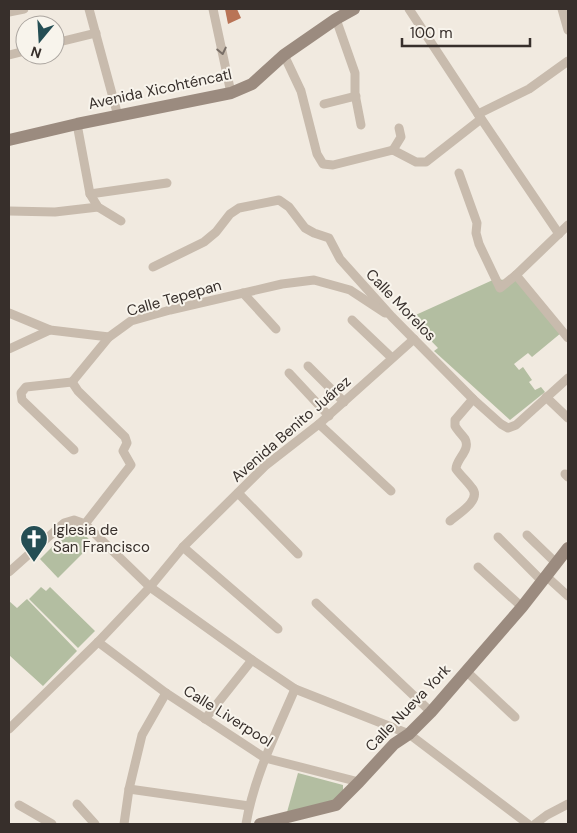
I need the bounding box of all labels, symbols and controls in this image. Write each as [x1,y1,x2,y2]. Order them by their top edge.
north arrow [15,15,65,65]
scale bar [402,15,530,47]
text: 100 m [410,23,453,43]
text: N [28,42,44,63]
one-way arrow [216,47,227,55]
street label: Avenida Xicohténcatl [86,64,234,114]
street label: Calle Morelos [361,265,441,345]
street label: Calle Tepepan [124,275,224,321]
street label: Avenida Benito Juárez [227,371,355,486]
place label: Iglesia de San Francisco [53,520,150,557]
church icon: Iglesia de San Francisco [19,524,49,563]
street label: Calle Nueva York [361,660,455,756]
street label: Calle Liverpool [180,681,276,751]

